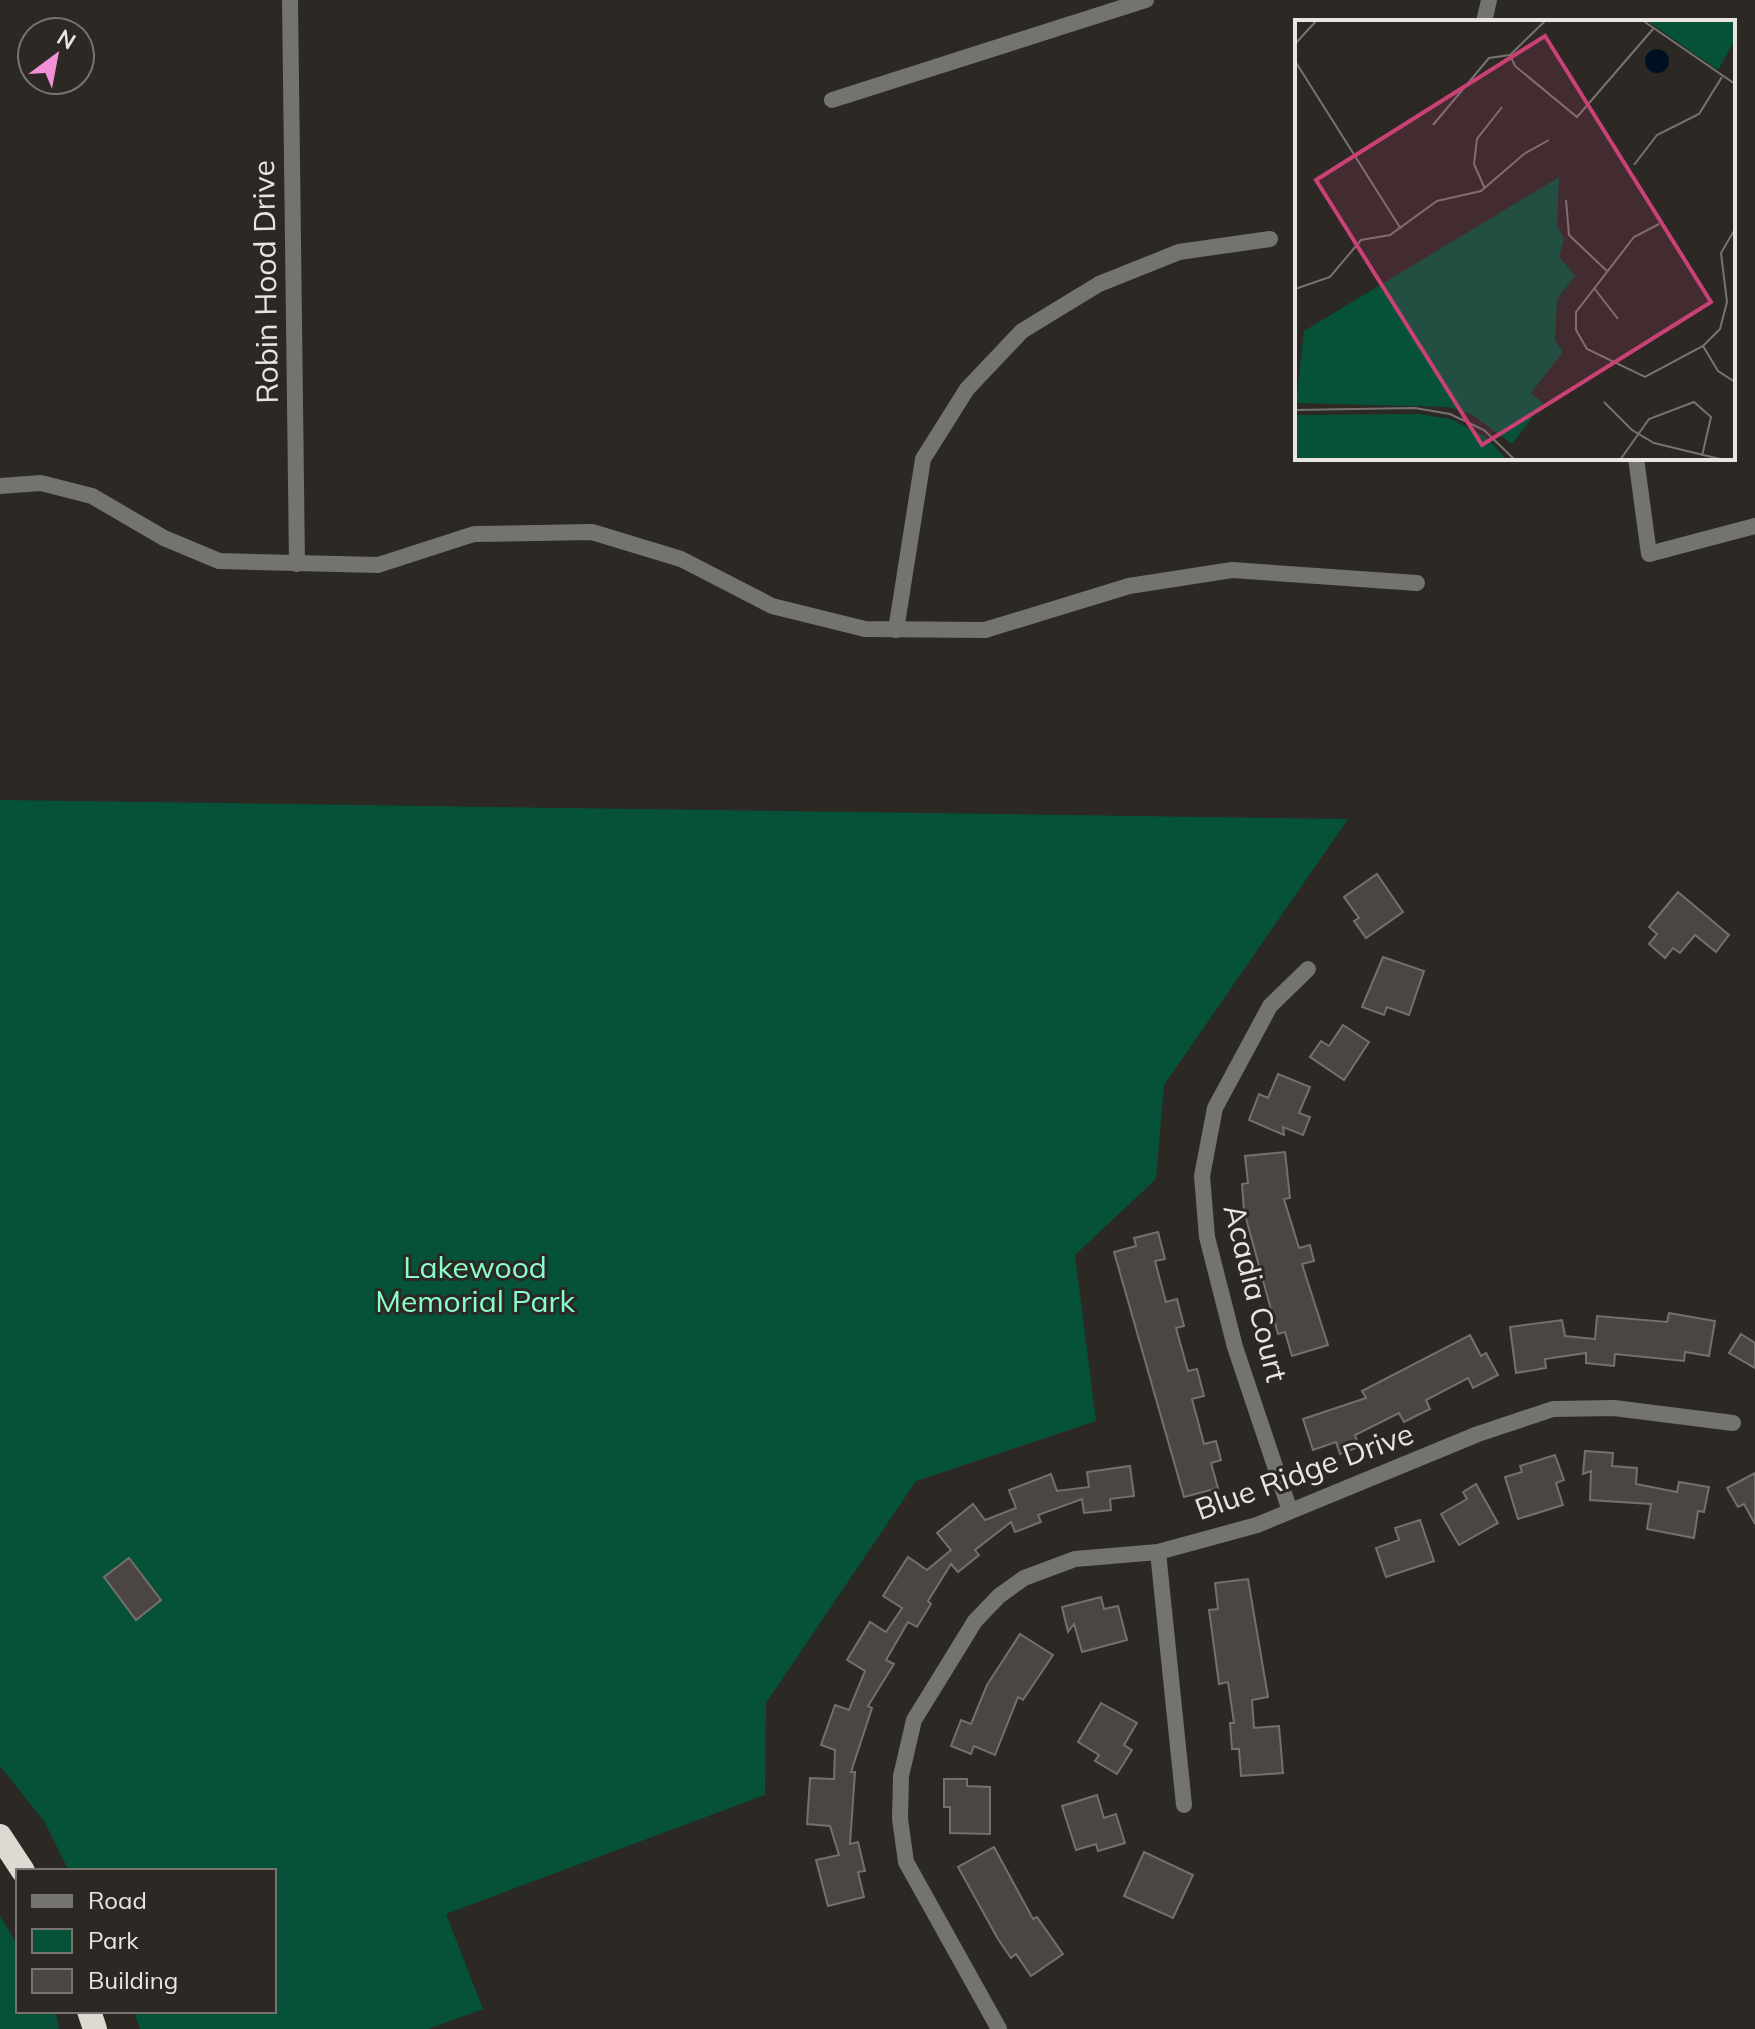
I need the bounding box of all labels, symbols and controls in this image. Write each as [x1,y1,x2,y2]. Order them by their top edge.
north arrow [16,16,96,96]
inset map [1295,20,1735,460]
text: N [52,23,81,55]
street label: Robin Hood Drive [244,160,286,404]
street label: Acadia Court [1216,1200,1296,1386]
park label: Lakewood Memorial Park [375,1248,575,1320]
street label: Blue Ridge Drive [1190,1414,1418,1528]
legend [16,1869,276,2013]
text: Road [88,1885,147,1915]
text: Park [88,1925,139,1955]
text: Building [88,1965,178,1995]

